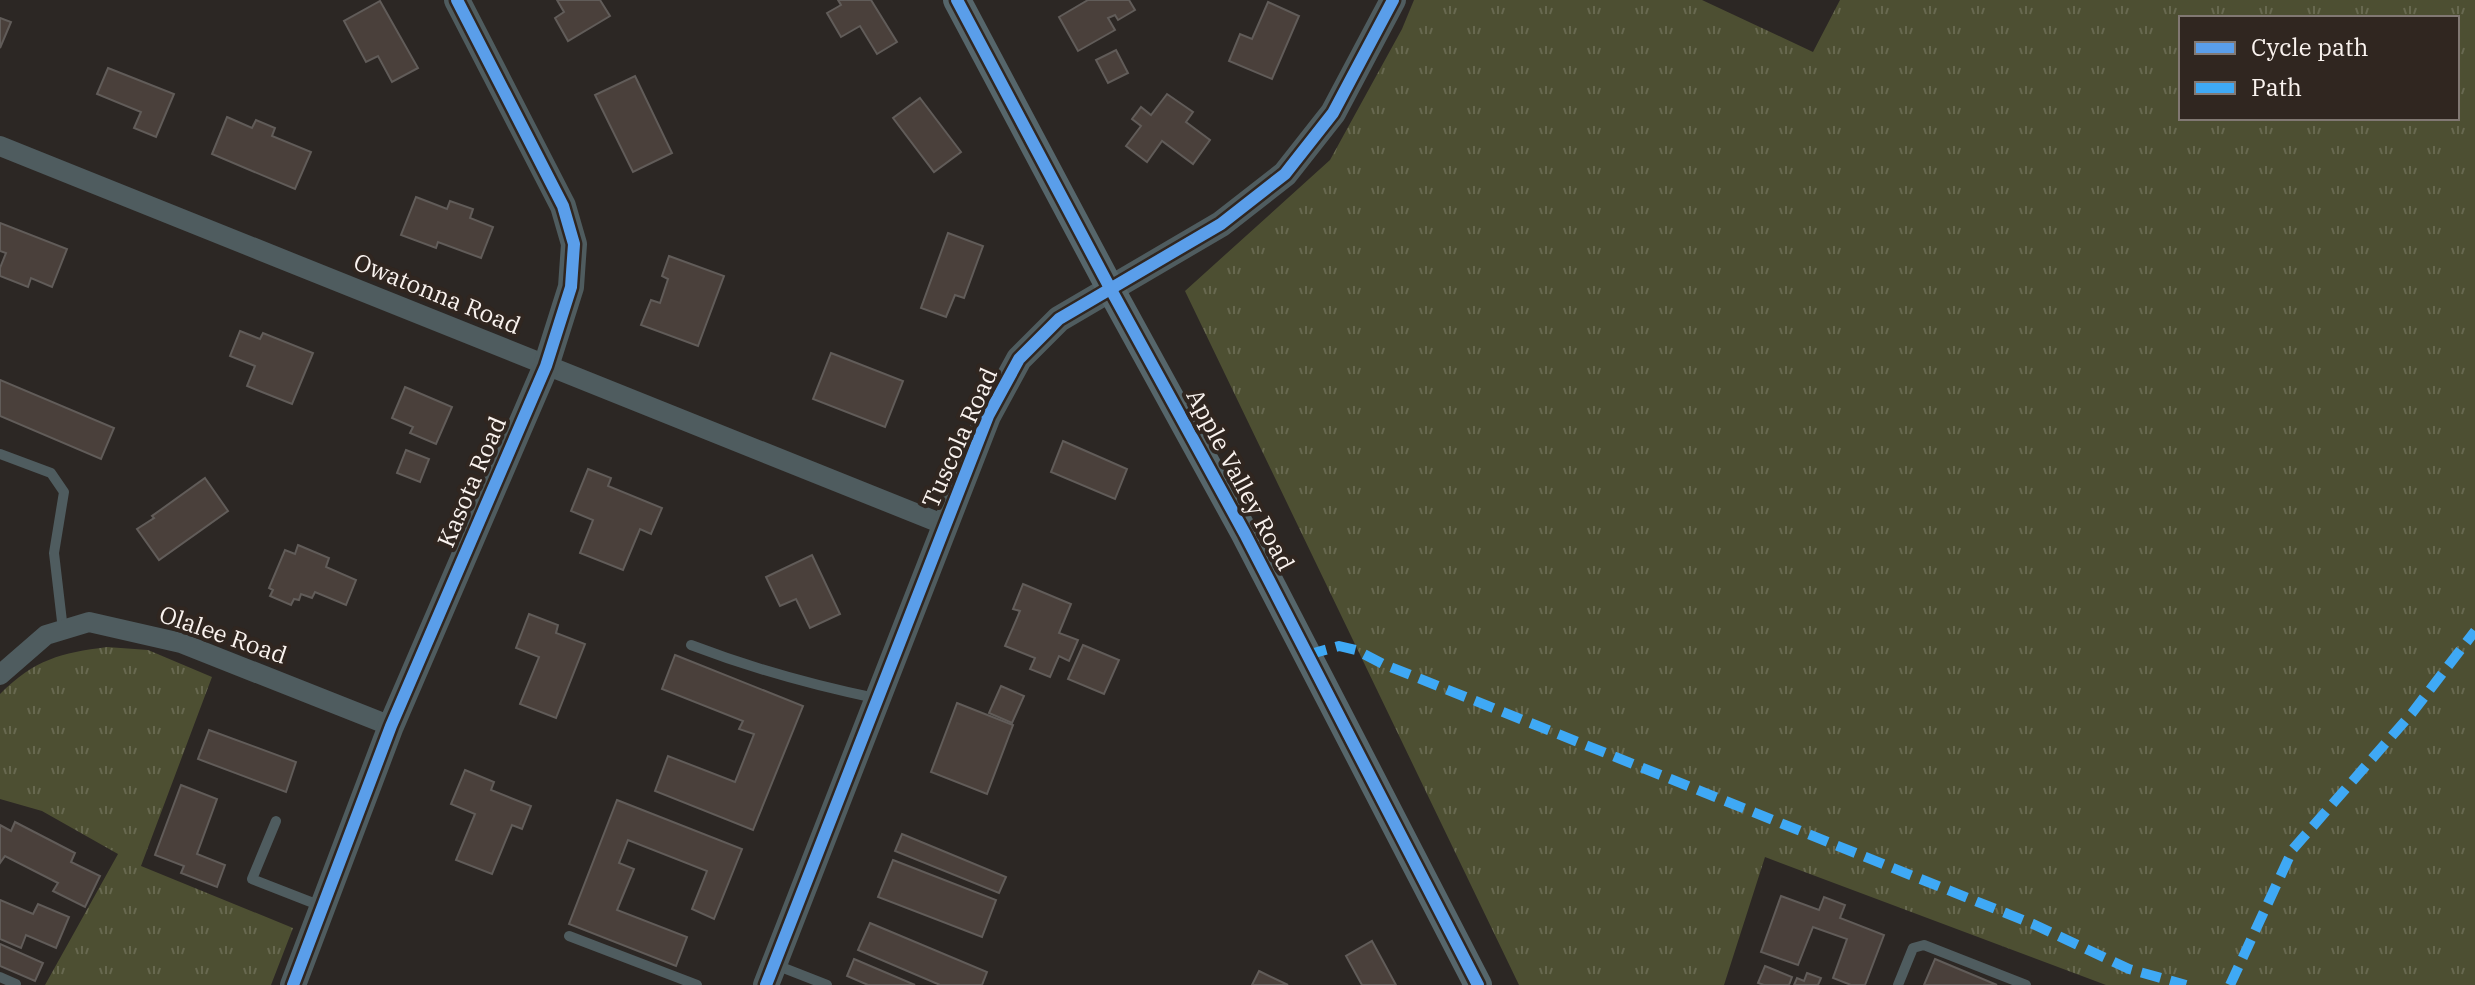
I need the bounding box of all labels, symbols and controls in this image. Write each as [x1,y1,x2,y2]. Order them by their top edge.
legend [2179,16,2459,120]
text: Cycle path [2251,31,2368,63]
text: Path [2251,71,2302,103]
street label: Owatonna Road [349,245,526,341]
street label: Tuscola Road [914,362,1004,513]
street label: Apple Valley Road [1179,383,1302,576]
street label: Kasota Road [429,411,513,552]
street label: Olalee Road [155,597,292,671]

